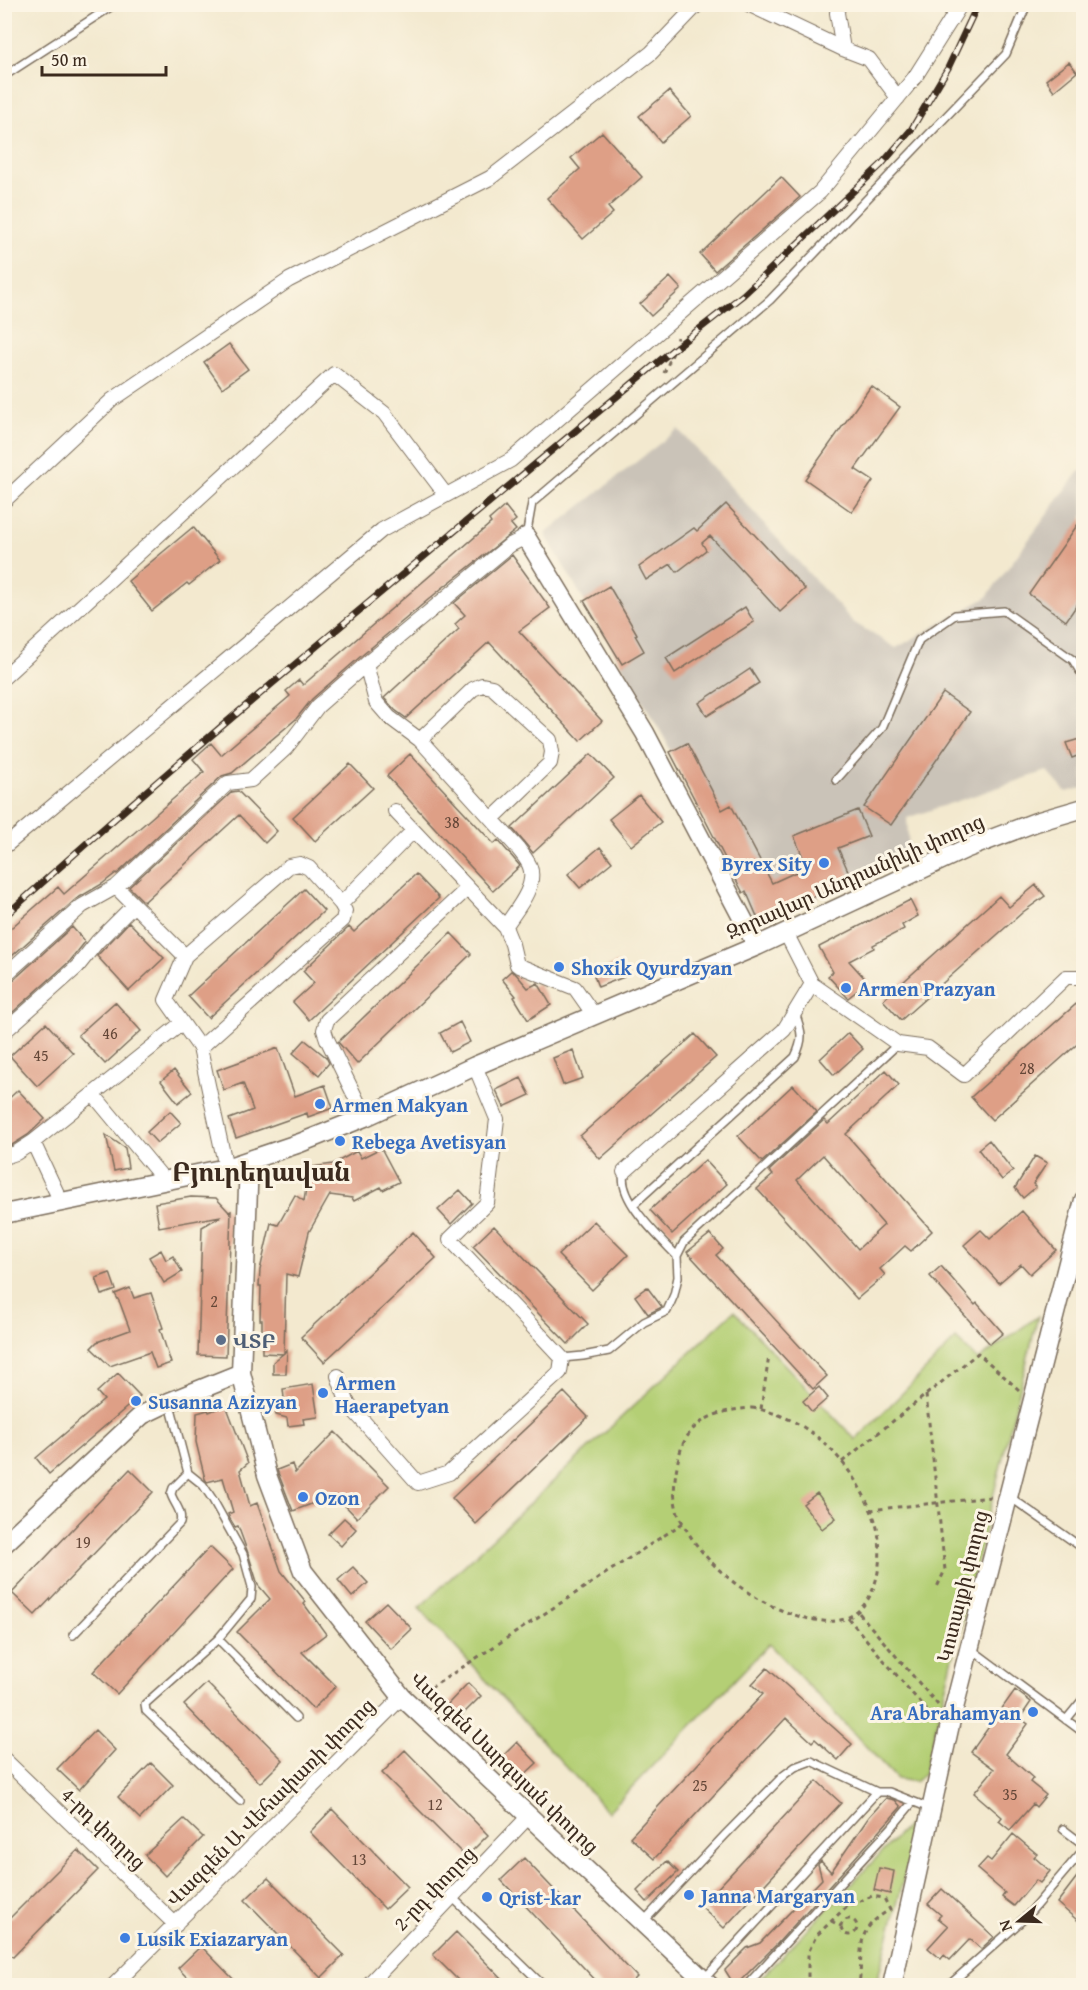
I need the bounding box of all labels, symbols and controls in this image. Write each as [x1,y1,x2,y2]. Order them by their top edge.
scale bar [42,39,166,77]
text: 50 m [51,46,87,73]
street label: Զորավար Անդրանիկի փողոց [721,806,989,946]
house number: 38 [444,810,460,834]
place label: Byrex Sity [722,849,813,878]
marker: Byrex Sity [817,856,831,870]
place label: Shoxik Qyurdzyan [571,953,733,982]
marker: Shoxik Qyurdzyan [552,960,566,974]
place label: Armen Prazyan [858,974,996,1003]
marker: Armen Prazyan [839,981,853,995]
house number: 46 [102,1021,118,1045]
house number: 45 [33,1043,49,1067]
house number: 28 [1019,1056,1035,1080]
place label: Armen Makyan [332,1090,468,1119]
marker: Armen Makyan [313,1097,327,1111]
place label: Rebega Avetisyan [352,1127,506,1156]
marker: Rebega Avetisyan [333,1134,347,1148]
district label: Բյուրեղավան [172,1152,350,1191]
house number: 2 [210,1289,218,1313]
place label: ՎՏԲ [233,1326,276,1355]
marker: ՎՏԲ [214,1333,228,1347]
place label: Armen Haerapetyan [335,1368,449,1420]
marker: Armen Haerapetyan [316,1386,330,1400]
place label: Susanna Azizyan [148,1387,297,1416]
marker: Susanna Azizyan [129,1394,143,1408]
place label: Ozon [315,1483,360,1512]
marker: Ozon [296,1490,310,1504]
street label: Կոտայքի փողոց [929,1507,995,1665]
house number: 19 [75,1530,91,1554]
street label: Վազգեն Սարգսյան փողոց [404,1664,606,1860]
street label: Վազգեն Ա Վեհափառի փողոց [159,1691,381,1913]
place label: Ara Abrahamyan [870,1698,1021,1727]
marker: Ara Abrahamyan [1026,1705,1040,1719]
house number: 25 [692,1773,708,1797]
street label: 4-րդ փողոց [55,1780,153,1876]
house number: 35 [1002,1782,1018,1806]
house number: 12 [427,1792,443,1816]
street label: 2-րդ փողոց [386,1839,482,1937]
house number: 13 [351,1847,367,1871]
place label: Janna Margaryan [698,1881,855,1910]
place label: Qrist-kar [499,1883,581,1912]
marker: Janna Margaryan [682,1888,696,1902]
marker: Qrist-kar [480,1890,494,1904]
north arrow [989,1891,1049,1951]
text: N [992,1917,1018,1935]
place label: Lusik Exiazaryan [137,1924,288,1953]
marker: Lusik Exiazaryan [118,1931,132,1945]

